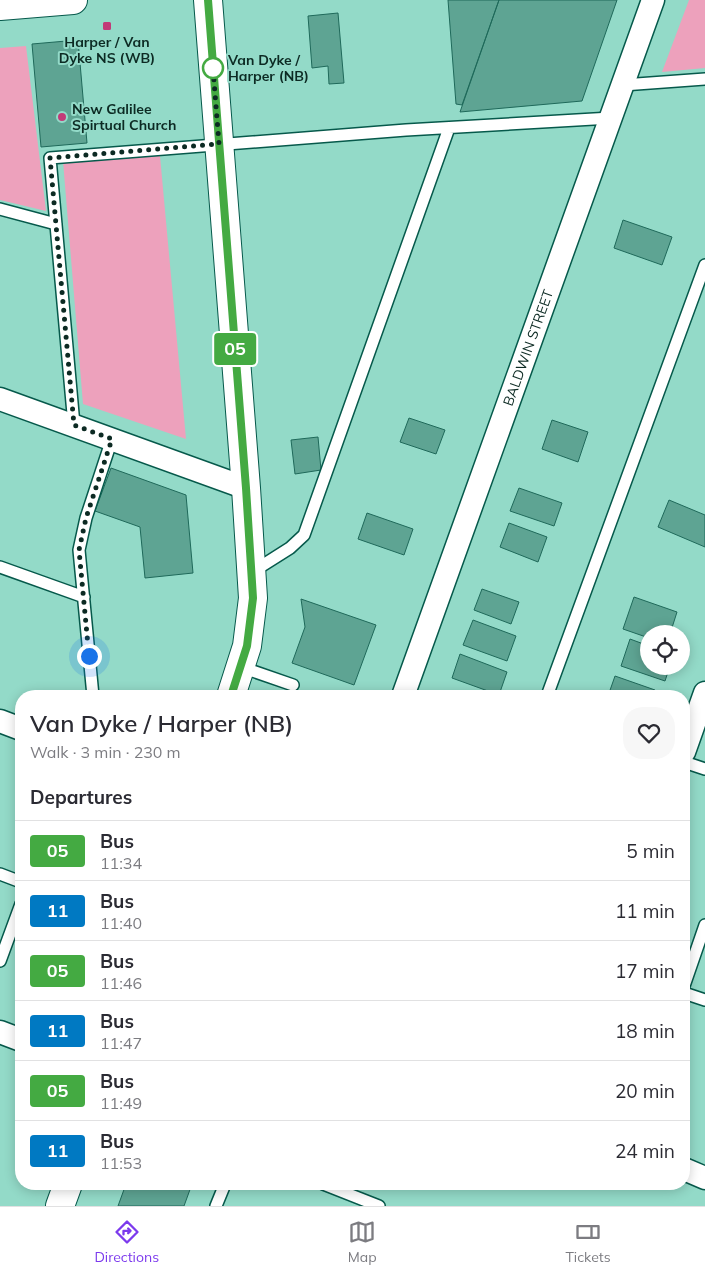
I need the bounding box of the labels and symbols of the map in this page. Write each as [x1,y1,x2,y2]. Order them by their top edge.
marker: Harper / Van Dyke NS (WB) [101,20,113,32]
place label: Harper / Van Dyke NS (WB) [59,33,155,67]
place label: Van Dyke / Harper (NB) [227,51,309,85]
marker: Van Dyke / Harper (NB) [202,57,224,79]
place label: New Galilee Spirtual Church [72,100,176,134]
marker: New Galilee Spirtual Church [56,111,68,123]
street label: BALDWIN STREET [499,287,557,408]
line badge: 05 [212,333,258,365]
your location [77,644,102,669]

